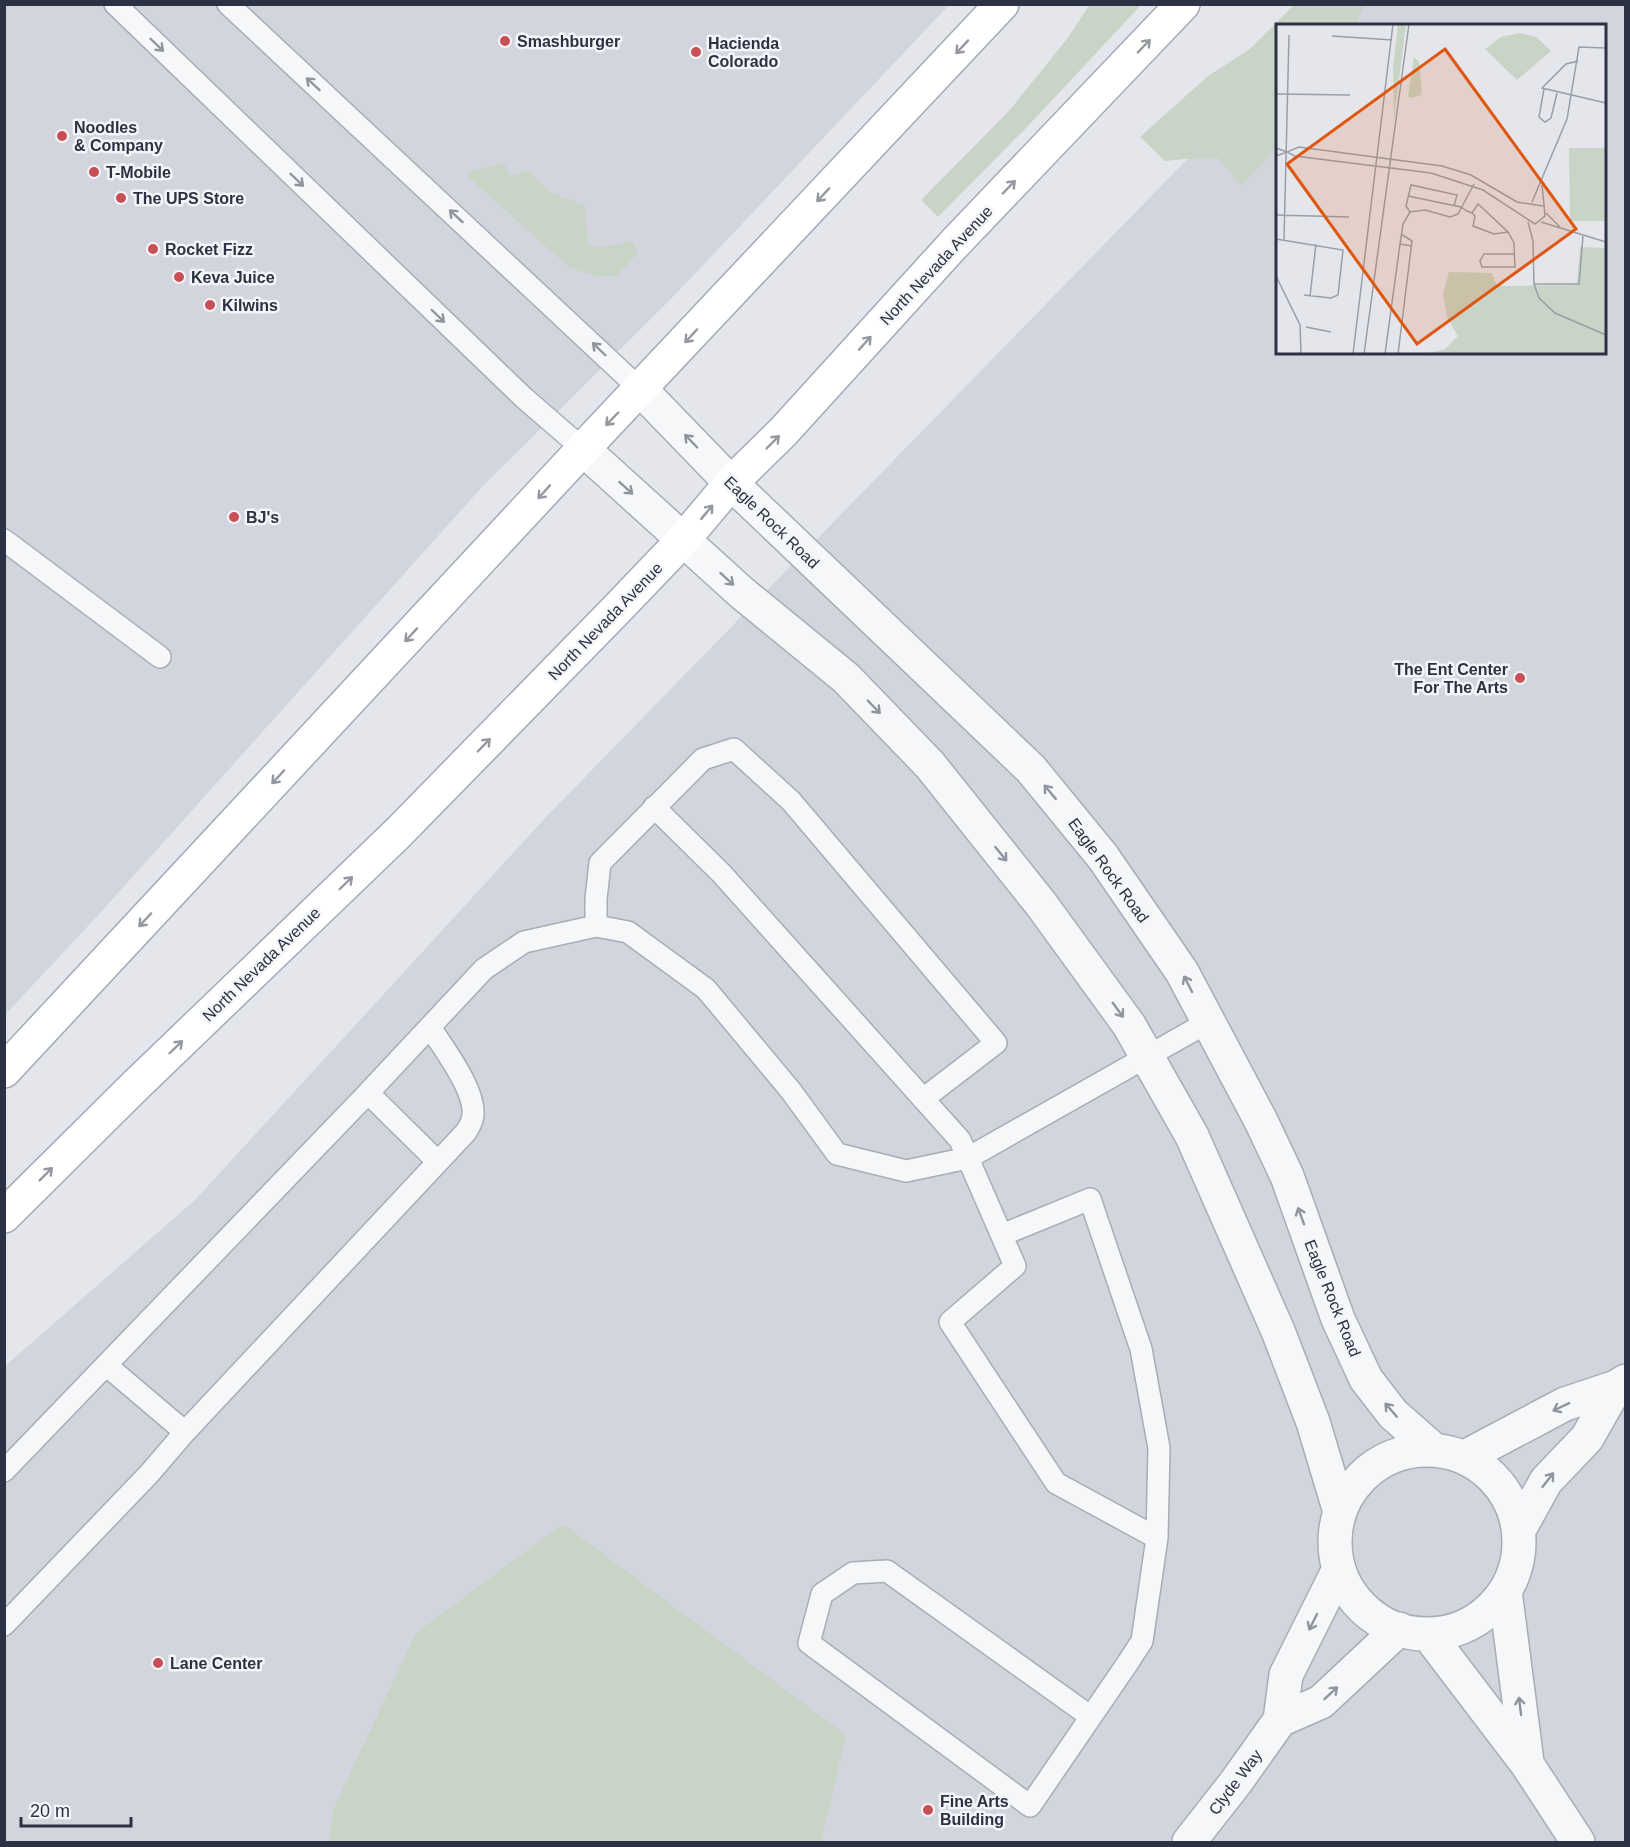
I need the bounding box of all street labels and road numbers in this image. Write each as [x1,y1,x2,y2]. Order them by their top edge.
street label: North Nevada Avenue [877,202,996,328]
street label: Eagle Rock Road [721,473,822,572]
street label: North Nevada Avenue [545,559,666,683]
street label: Eagle Rock Road [1065,815,1152,926]
street label: North Nevada Avenue [199,904,324,1025]
street label: Eagle Rock Road [1301,1237,1364,1359]
street label: Clyde Way [1206,1747,1265,1818]

